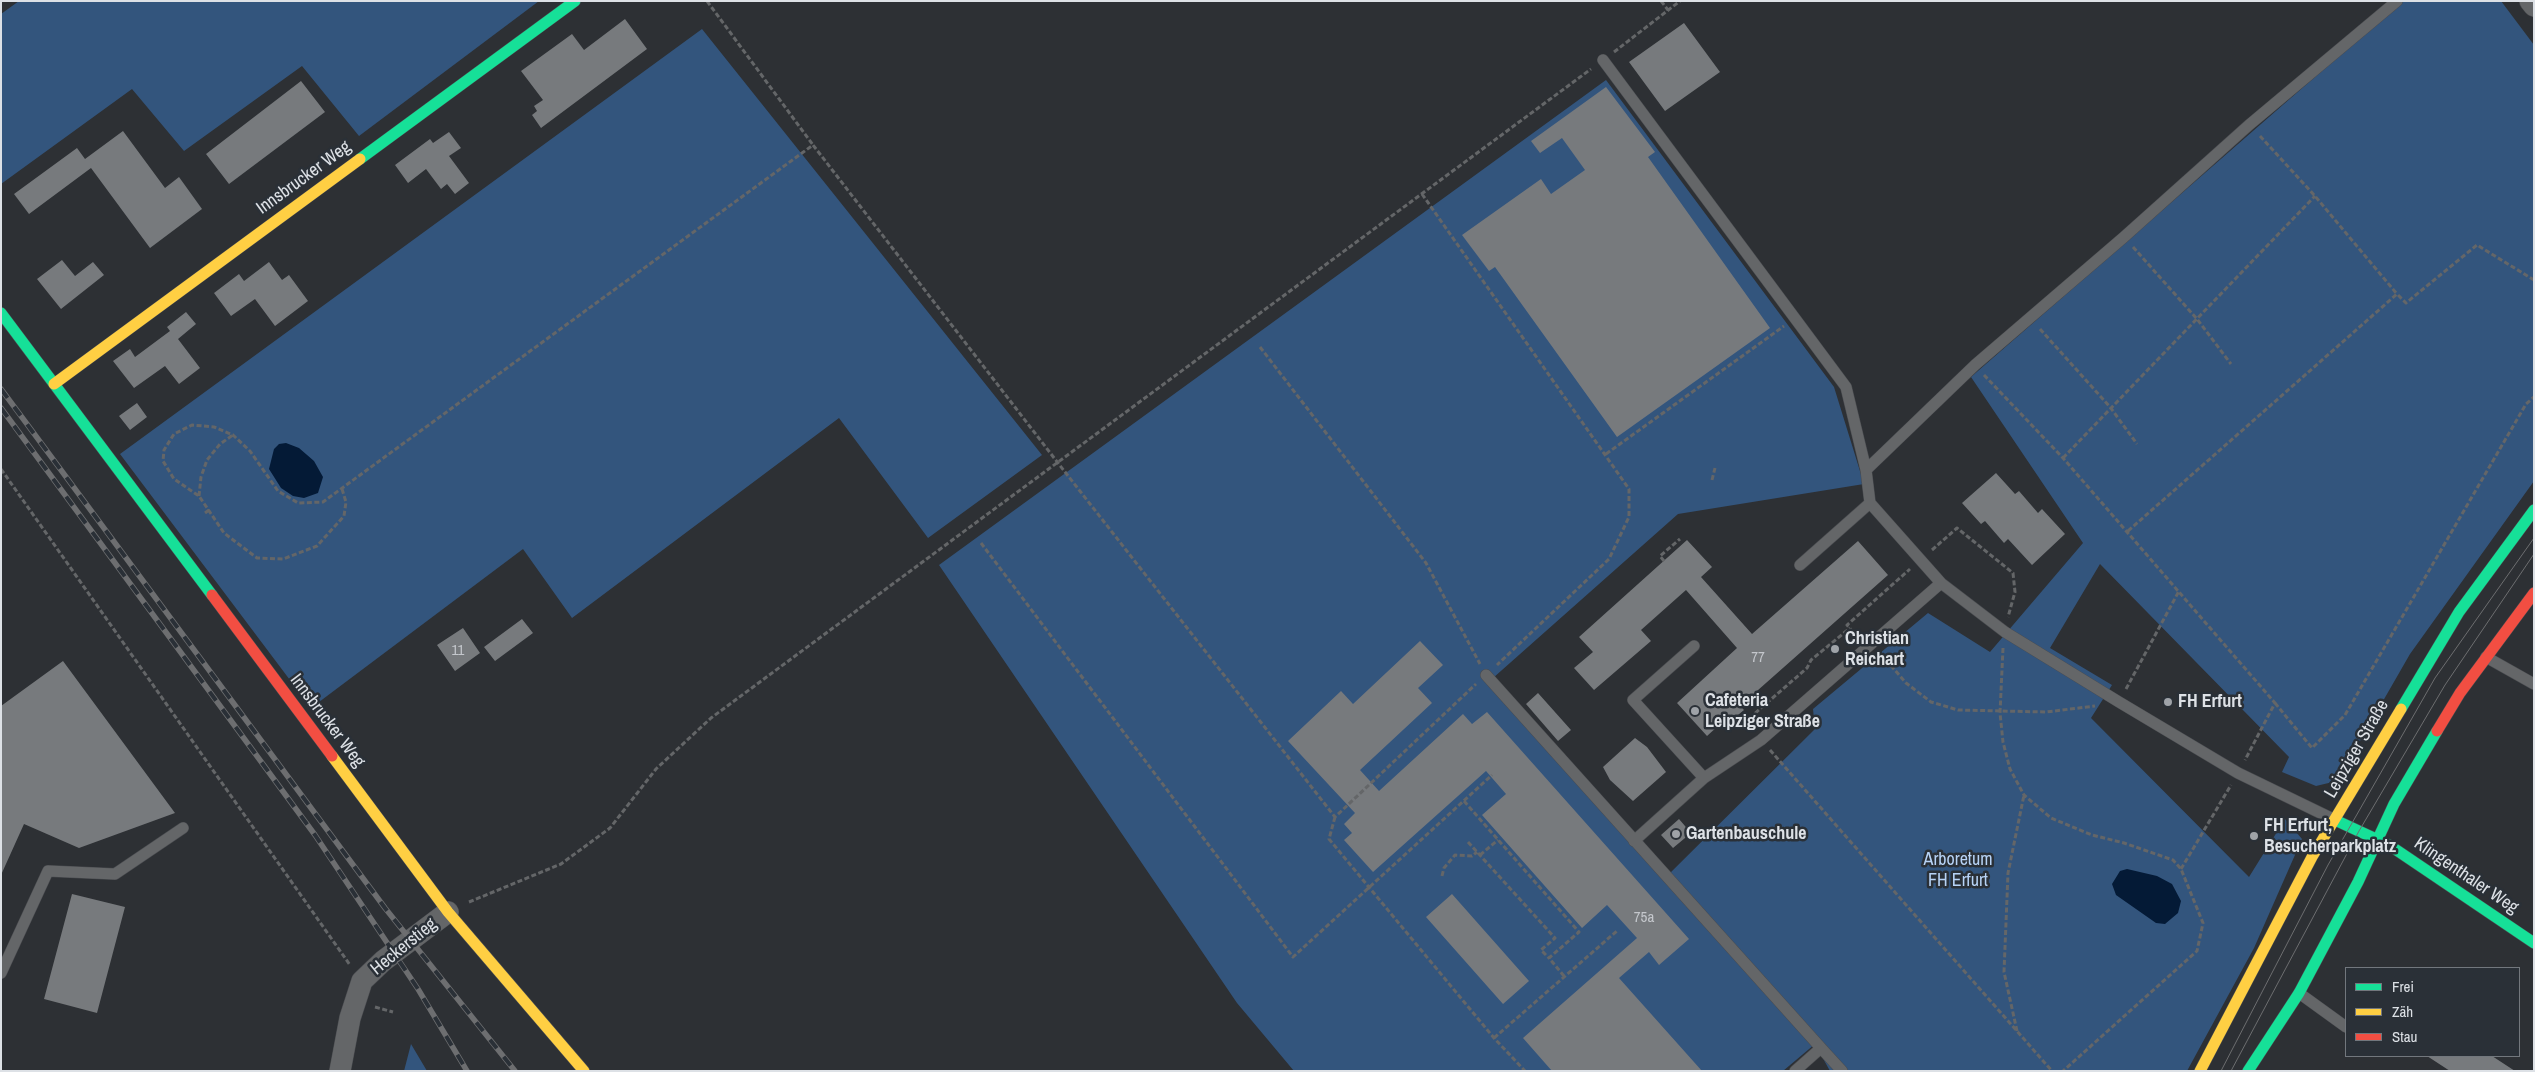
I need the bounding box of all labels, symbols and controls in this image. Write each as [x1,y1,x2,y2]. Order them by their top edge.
street label: Innsbrucker Weg [253,137,355,219]
place label: Christian Reichart [1845,628,1909,670]
house number: 11 [452,642,464,660]
marker: Christian Reichart [1829,643,1841,655]
house number: 77 [1751,649,1765,667]
street label: Innsbrucker Weg [285,670,369,772]
place label: Cafeteria Leipziger Straße [1705,690,1820,732]
place label: FH Erfurt [2178,691,2242,713]
marker: FH Erfurt [2162,696,2174,708]
street label: Leipziger Straße [2320,696,2394,802]
marker: Cafeteria Leipziger Straße [1689,705,1701,717]
place label: FH Erfurt, Besucherparkplatz [2264,815,2396,858]
place label: Gartenbauschule [1686,823,1807,845]
marker: Gartenbauschule [1670,828,1682,840]
marker: FH Erfurt, Besucherparkplatz [2248,830,2260,842]
street label: Klingenthaler Weg [2410,833,2522,919]
park label: Arboretum FH Erfurt [1924,849,1992,892]
house number: 75a [1634,909,1654,927]
street label: Heckerstieg [367,914,441,980]
legend [2345,967,2520,1057]
text: Frei [2392,976,2414,997]
text: Zäh [2392,1001,2413,1022]
text: Stau [2392,1026,2417,1047]

